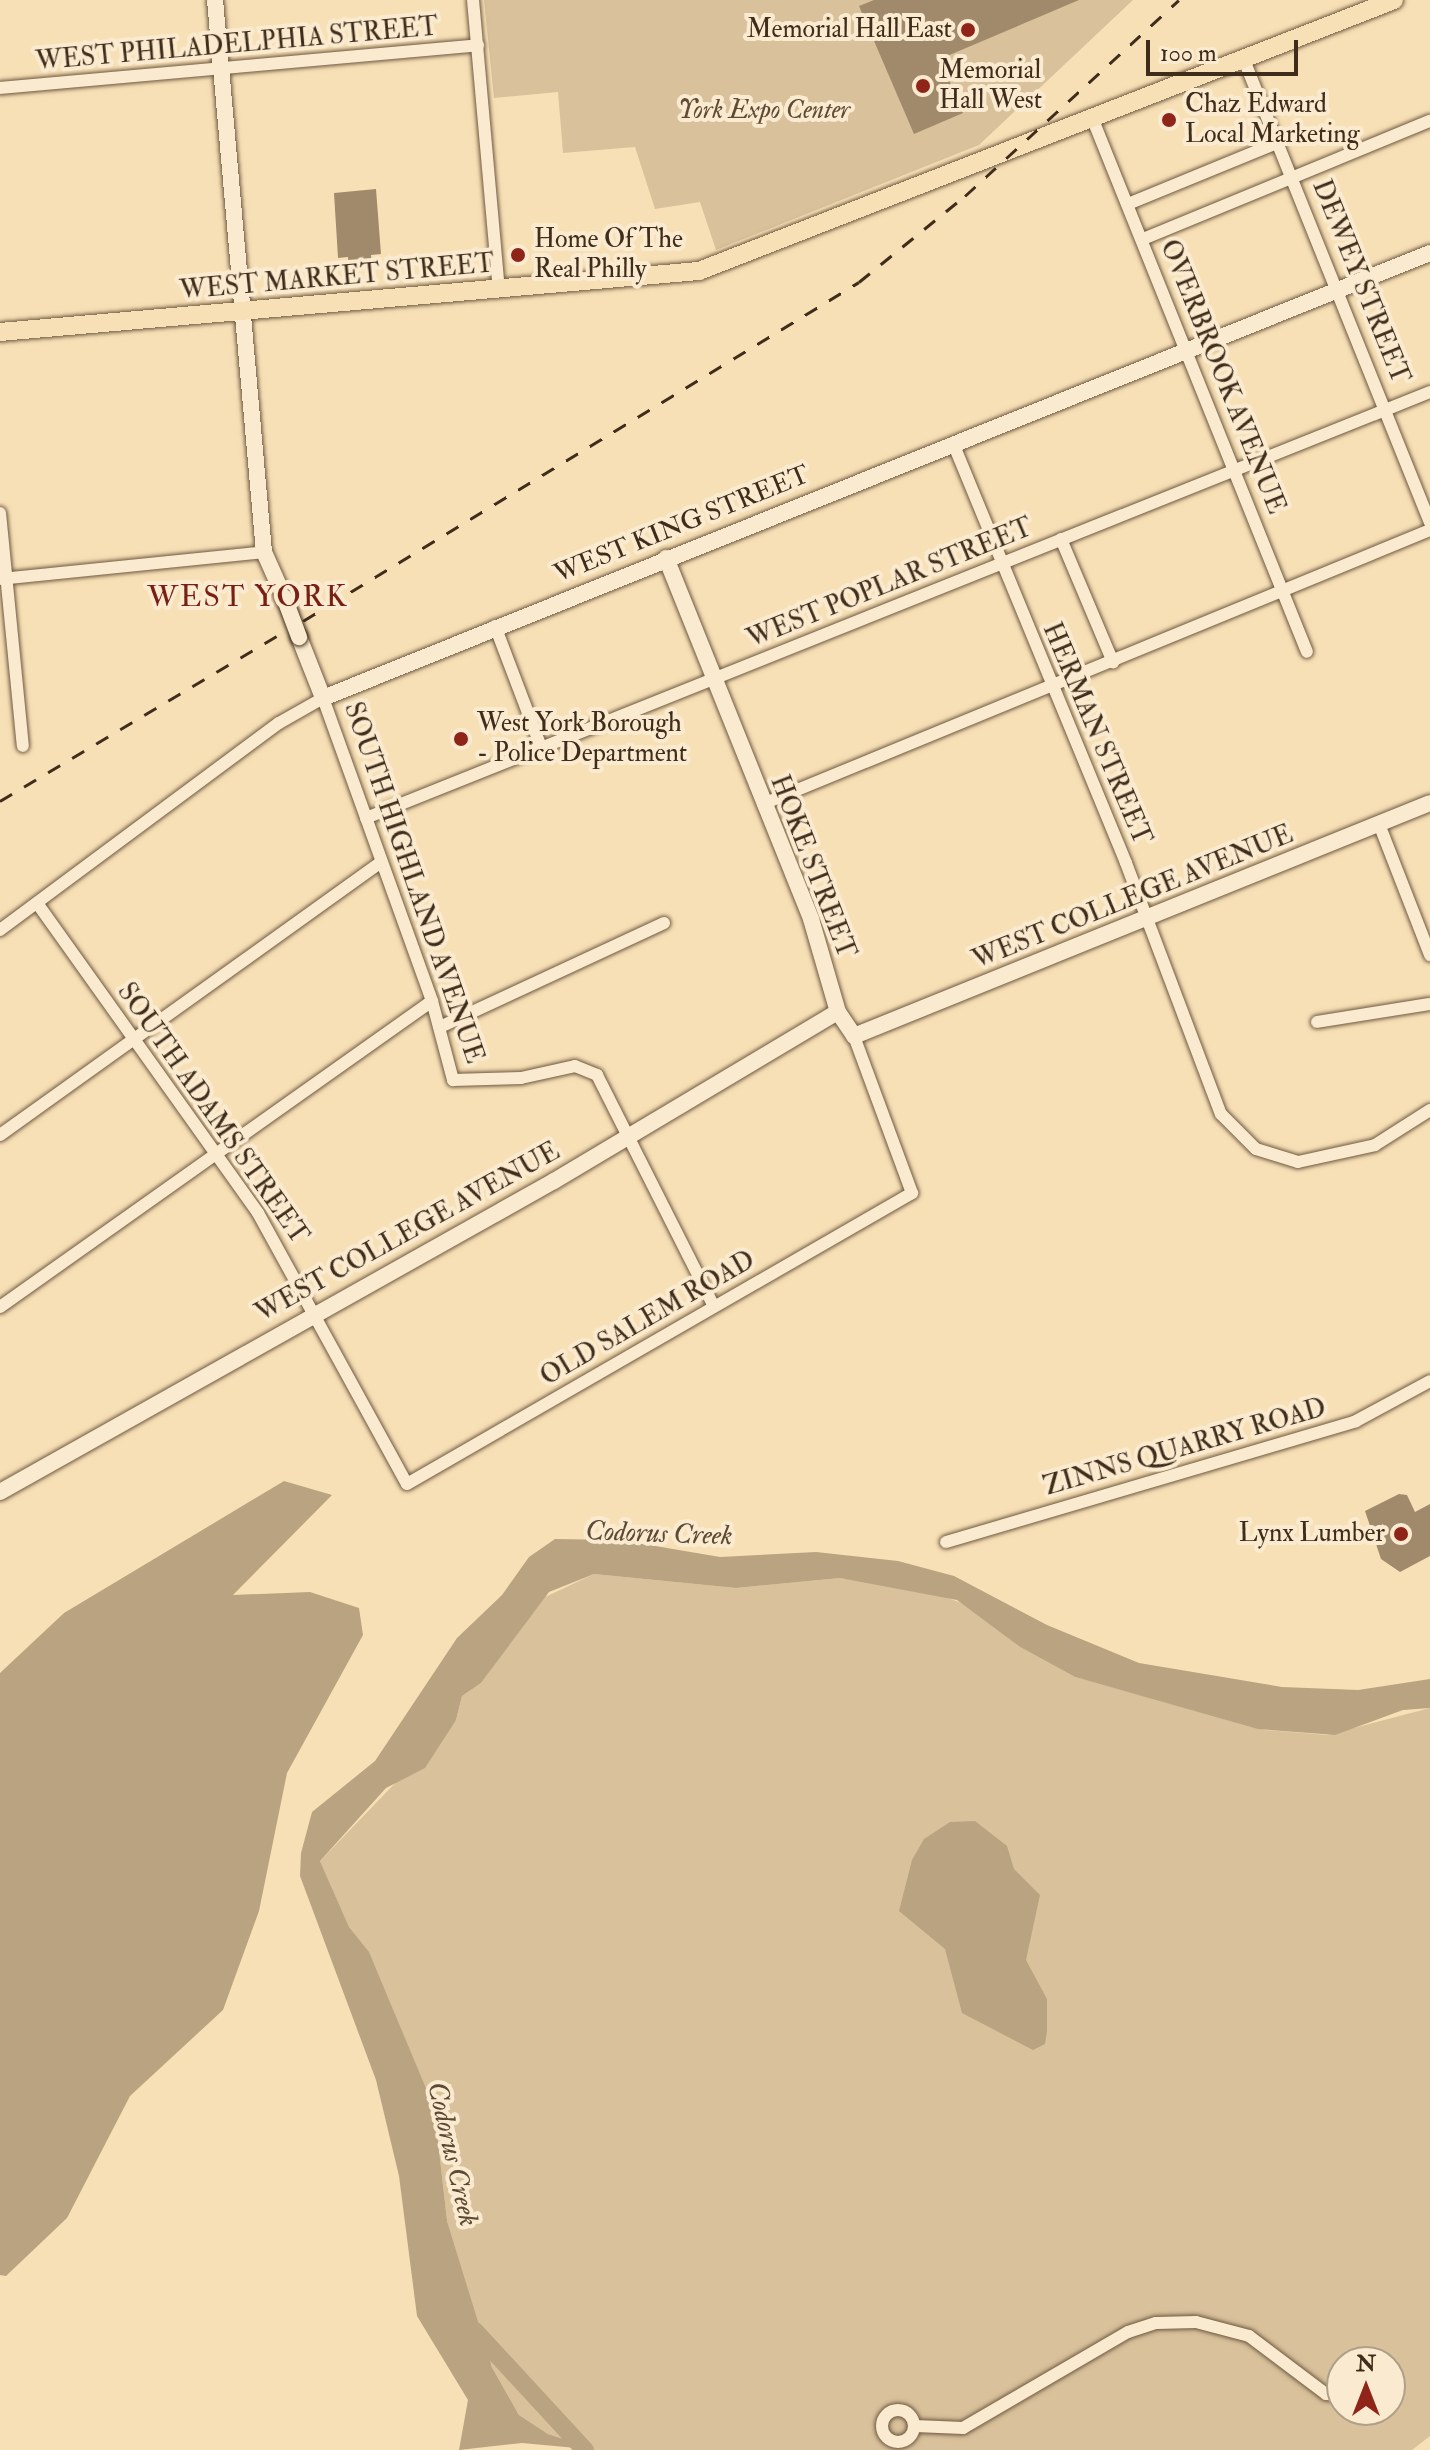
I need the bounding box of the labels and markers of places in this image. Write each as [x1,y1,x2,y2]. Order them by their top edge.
place label: Memorial Hall East [747,14,952,46]
marker: Memorial Hall East [959,21,977,39]
place label: Memorial Hall West [939,55,1042,116]
marker: Memorial Hall West [914,77,932,95]
place label: Chaz Edward Local Marketing [1185,89,1360,150]
marker: Chaz Edward Local Marketing [1160,111,1178,129]
place label: Home Of The Real Philly [534,224,683,286]
marker: Home Of The Real Philly [509,246,527,264]
place label: West York Borough - Police Department [477,708,687,770]
marker: West York Borough - Police Department [452,730,470,748]
place label: Lynx Lumber [1239,1518,1385,1550]
marker: Lynx Lumber [1392,1525,1410,1543]

